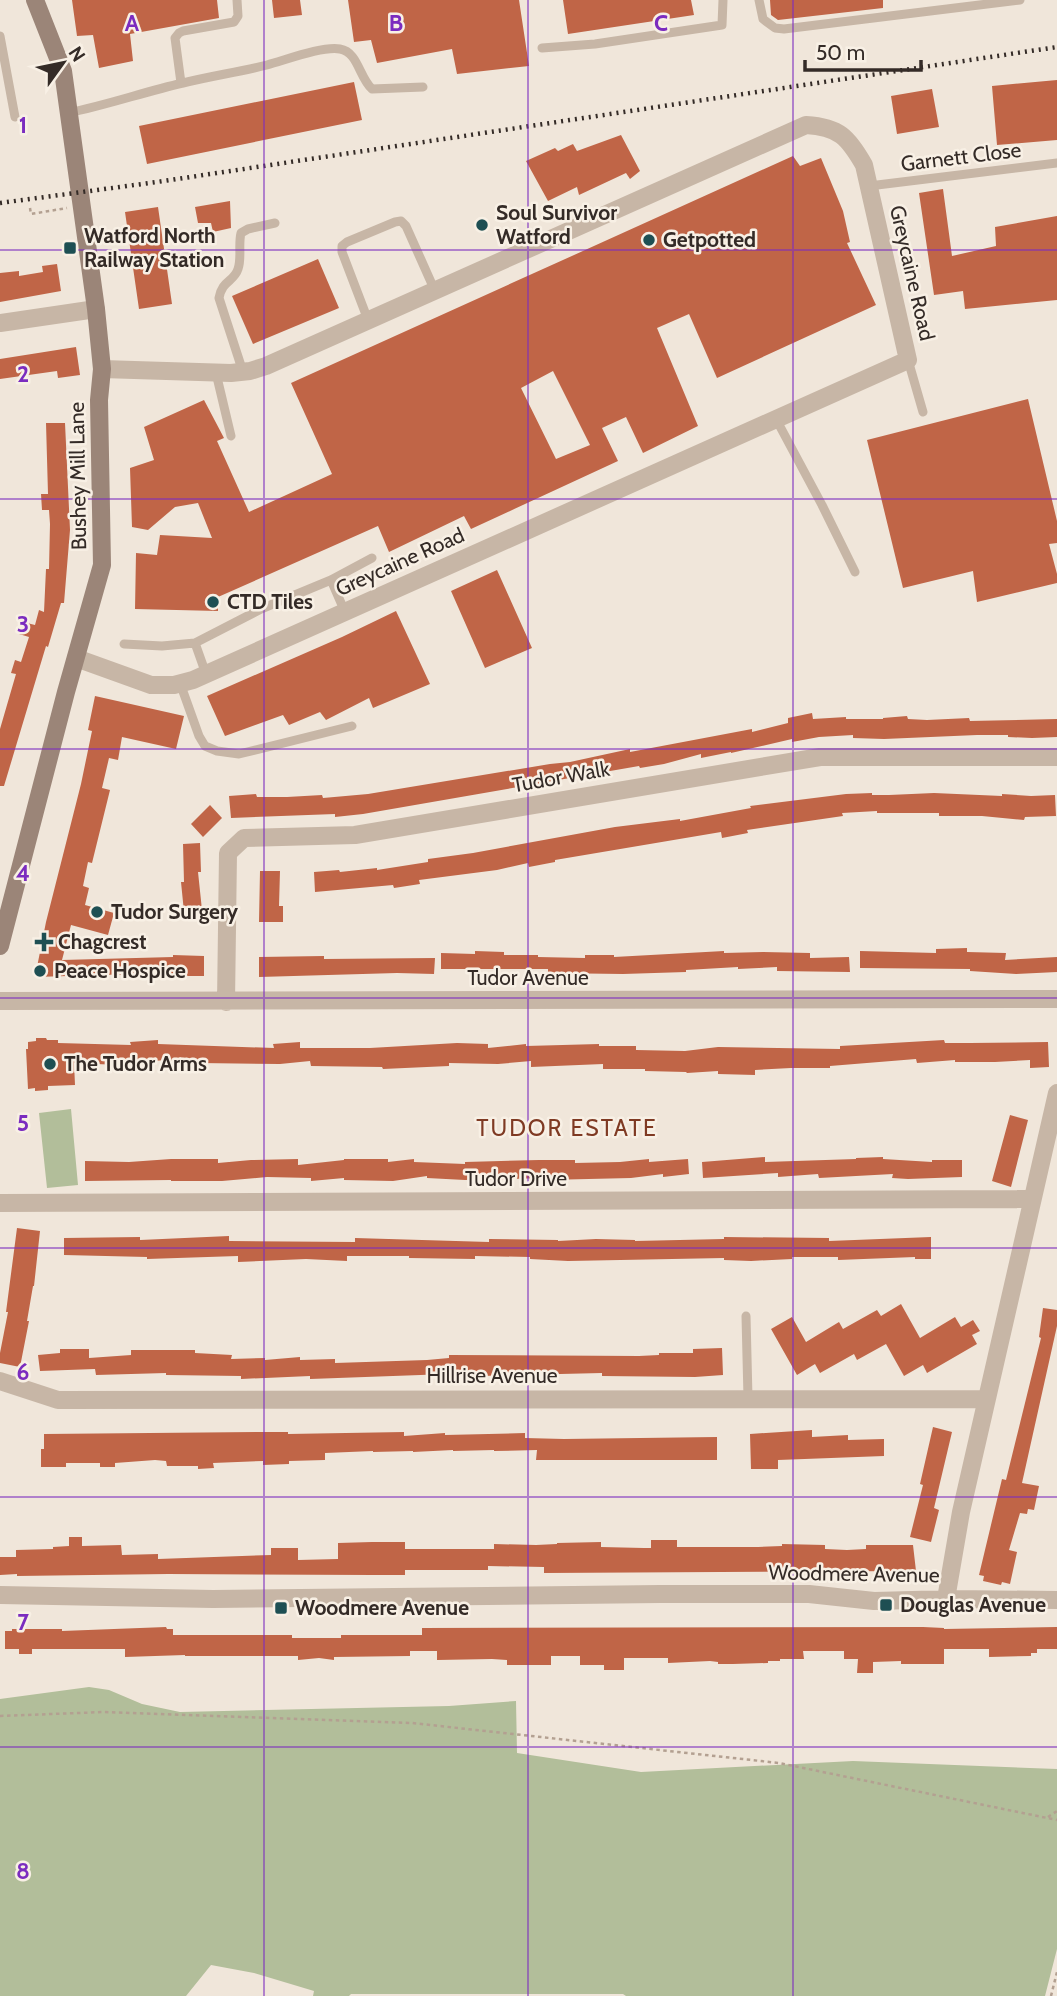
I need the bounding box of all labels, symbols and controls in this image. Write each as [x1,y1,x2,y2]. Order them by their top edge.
text: A [125,9,140,37]
text: B [389,9,403,37]
text: C [654,9,668,37]
north arrow [28,28,98,98]
scale bar [805,28,920,72]
text: 50 m [816,40,865,65]
text: N [64,42,90,66]
text: 1 [19,111,27,139]
street label: Garnett Close [899,137,1023,176]
place label: Soul Survivor Watford [496,200,617,249]
street label: Greycaine Road [885,203,940,343]
marker: Soul Survivor Watford [474,217,490,233]
place label: Watford North Railway Station [84,223,224,272]
place label: Getpotted [663,227,756,252]
marker: Getpotted [641,232,657,248]
marker: Watford North Railway Station [62,240,78,256]
text: 2 [17,360,29,388]
street label: Bushey Mill Lane [64,401,91,550]
street label: Greycaine Road [332,522,468,601]
place label: CTD Tiles [227,589,313,614]
marker: CTD Tiles [205,594,221,610]
text: 3 [17,610,29,638]
street label: Tudor Walk [510,756,612,797]
text: 4 [16,859,30,887]
place label: Tudor Surgery [111,899,239,924]
marker: Tudor Surgery [89,904,105,920]
place label: Chagcrest [58,929,146,954]
marker: Chagcrest [36,934,52,950]
place label: Peace Hospice [54,958,186,983]
marker: Peace Hospice [32,963,48,979]
street label: Tudor Avenue [467,965,589,990]
place label: The Tudor Arms [64,1051,207,1076]
marker: The Tudor Arms [42,1056,58,1072]
text: 5 [17,1109,29,1137]
district label: TUDOR ESTATE [476,1114,658,1142]
street label: Tudor Drive [465,1166,567,1191]
text: 6 [17,1358,29,1386]
street label: Hillrise Avenue [427,1363,558,1388]
street label: Woodmere Avenue [768,1560,940,1587]
place label: Douglas Avenue [900,1592,1046,1617]
place label: Woodmere Avenue [295,1595,469,1620]
marker: Douglas Avenue [878,1597,894,1613]
marker: Woodmere Avenue [273,1600,289,1616]
text: 7 [17,1608,29,1636]
text: 8 [16,1857,30,1885]

